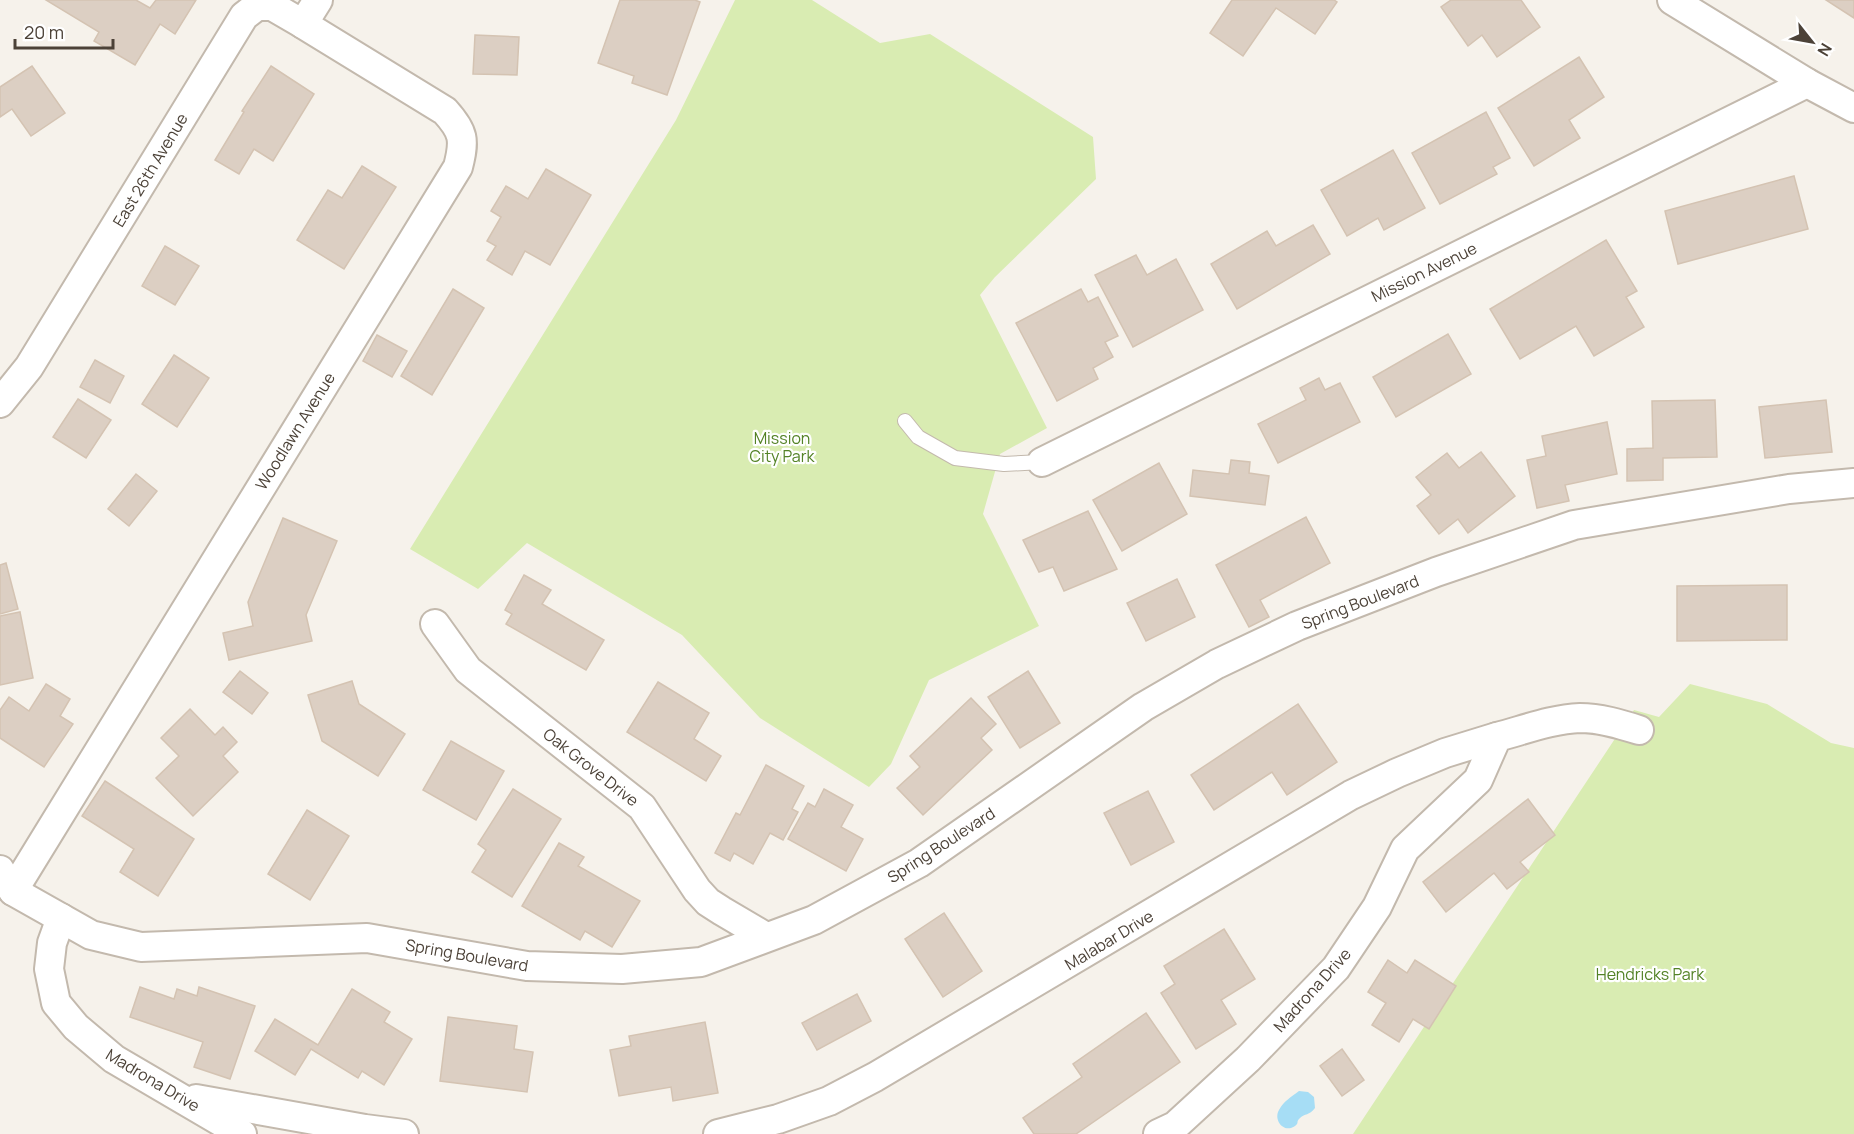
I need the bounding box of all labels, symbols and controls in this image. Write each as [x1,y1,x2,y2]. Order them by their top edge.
scale bar [15,12,112,50]
north arrow [1782,12,1842,72]
text: 20 m [24,20,64,44]
text: N [1812,39,1837,60]
street label: East 26th Avenue [107,109,193,231]
street label: Mission Avenue [1368,237,1480,307]
street label: Woodlawn Avenue [250,368,340,494]
park label: Mission City Park [750,427,816,467]
street label: Spring Boulevard [1298,569,1422,635]
street label: Oak Grove Drive [539,723,643,811]
street label: Spring Boulevard [883,802,999,888]
street label: Malabar Drive [1061,905,1157,975]
street label: Spring Boulevard [404,933,530,977]
street label: Madrona Drive [1268,943,1356,1037]
park label: Hendricks Park [1596,963,1705,985]
street label: Madrona Drive [102,1043,204,1117]

